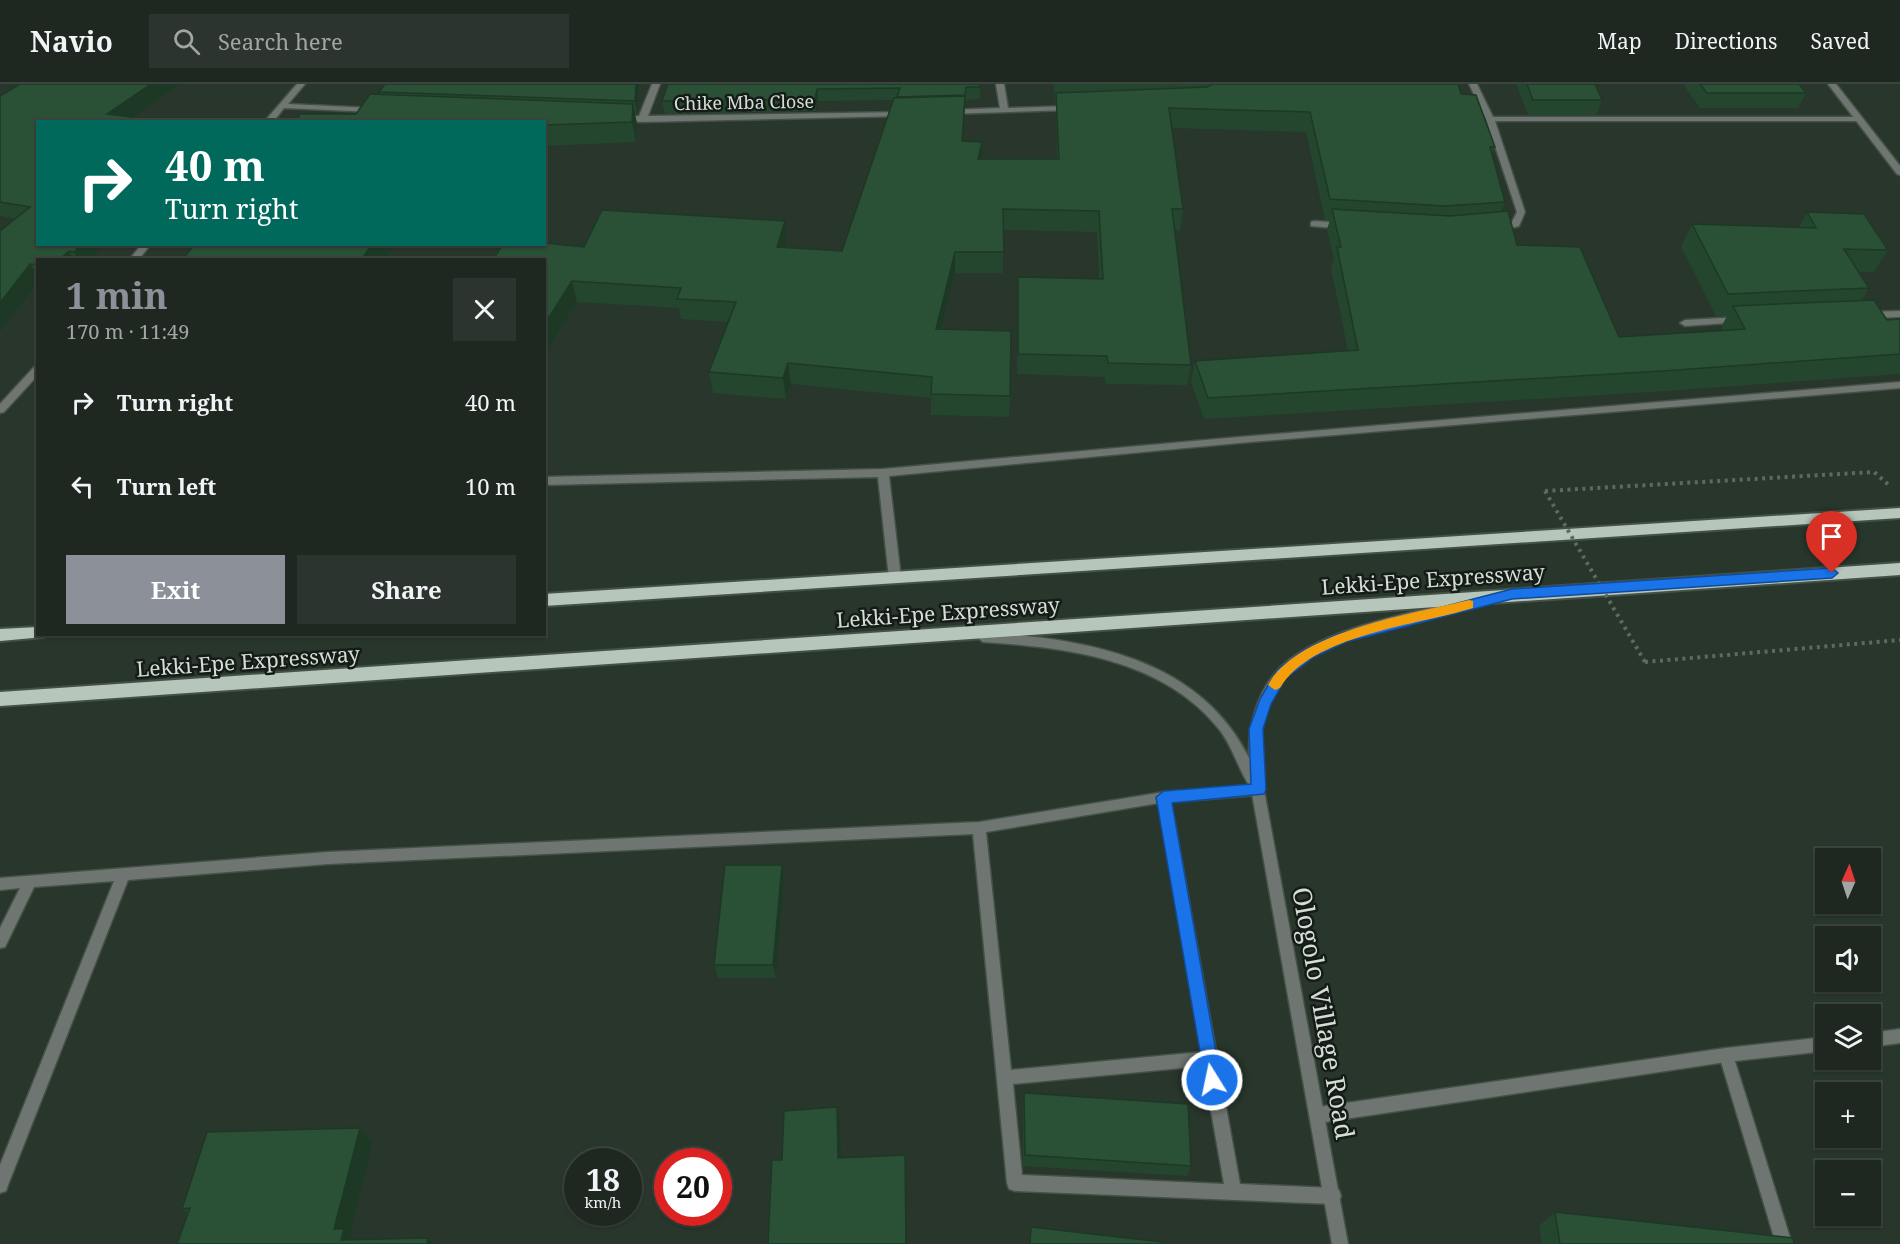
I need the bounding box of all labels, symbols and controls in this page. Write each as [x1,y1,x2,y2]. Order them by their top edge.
search box [149,14,569,68]
text: Navio [30,22,113,60]
icon: search [170,25,203,58]
text: Search here [218,26,343,56]
text: Map [1597,27,1642,55]
text: Directions [1675,27,1777,55]
text: Saved [1810,27,1870,55]
street label: Chike Mba Close [674,89,814,115]
text: 40 m [165,136,265,193]
icon: right [66,144,144,222]
text: Turn right [165,190,298,227]
text: 1 min [66,271,168,320]
button: close [453,278,516,341]
text: 170 m · 11:49 [66,318,189,345]
icon: right [66,386,99,419]
text: Turn right [117,387,233,417]
text: 40 m [465,387,516,417]
icon: left [66,470,99,503]
text: Turn left [117,471,216,501]
text: 10 m [465,471,516,501]
pin [1806,511,1857,573]
icon: arrive [1815,520,1848,553]
button: Exit [66,555,285,624]
button: Share [297,555,516,624]
street label: Lekki-Epe Expressway [1320,557,1546,601]
street label: Lekki-Epe Expressway [835,590,1061,634]
street label: Lekki-Epe Expressway [135,639,361,683]
north arrow [1815,848,1881,914]
map controls [1815,848,1881,1226]
street label: Ologolo Village Road [1284,884,1364,1142]
button: sound [1815,926,1881,992]
button: layers [1815,1004,1881,1070]
position arrow [1180,1048,1244,1112]
button: + [1815,1082,1881,1148]
speed limit sign: 20 [654,1148,732,1226]
text: 18 [586,1159,620,1200]
button: − [1815,1160,1881,1226]
text: km/h [585,1192,621,1212]

